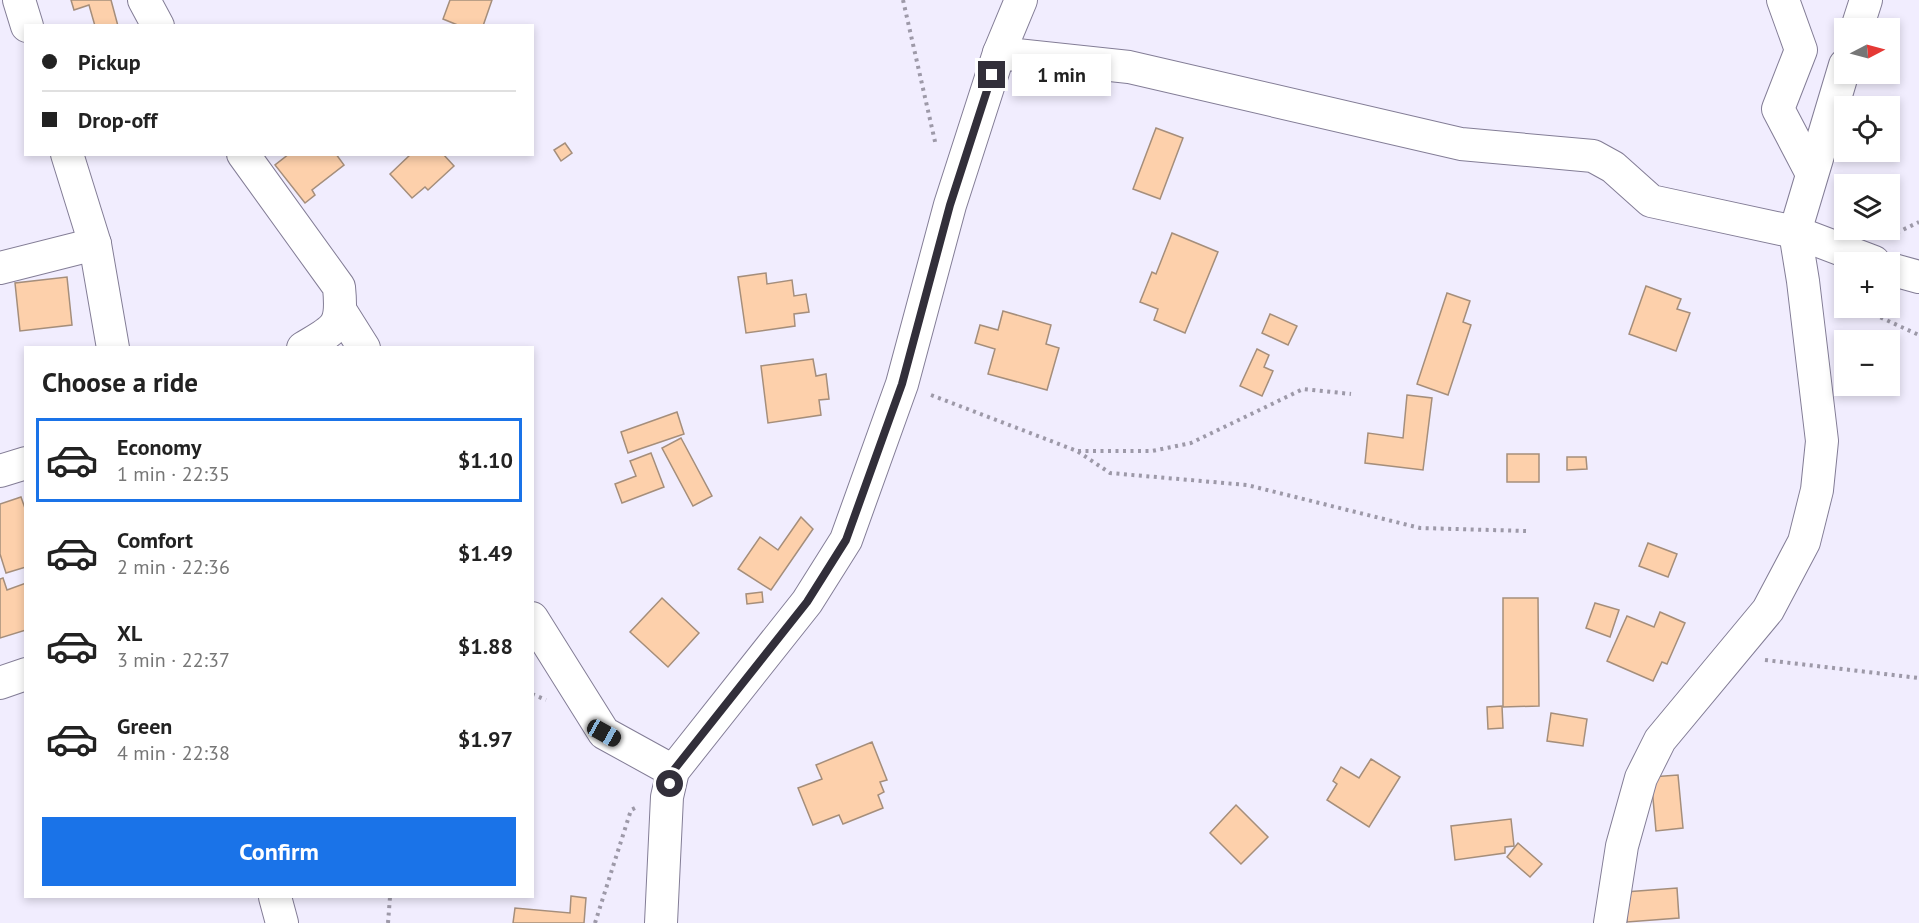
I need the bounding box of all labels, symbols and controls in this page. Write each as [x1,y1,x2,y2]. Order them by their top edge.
north arrow [1834,18,1900,84]
map controls [1834,18,1900,396]
text: Pickup [78,48,141,76]
callout: 1 min [1013,54,1112,96]
route end [978,61,1005,88]
text: 1 min [1037,62,1086,88]
button: locate [1834,96,1900,162]
text: Drop-off [78,106,157,134]
button: layers [1834,174,1900,240]
button: + [1834,252,1900,318]
button: − [1834,330,1900,396]
text: Choose a ride [42,365,198,399]
icon: car [45,433,99,487]
text: Economy [117,433,201,461]
text: $1.10 [458,446,513,474]
text: 1 min · 22:35 [117,461,230,487]
icon: car [45,526,99,580]
text: Comfort [117,526,193,554]
text: $1.49 [458,539,513,567]
text: 2 min · 22:36 [117,554,230,580]
icon: car [45,619,99,673]
text: XL [117,619,142,647]
text: $1.88 [458,632,513,660]
text: 3 min · 22:37 [117,647,230,673]
icon: car [45,712,99,766]
text: Green [117,712,172,740]
car [584,716,624,750]
text: $1.97 [458,725,513,753]
text: 4 min · 22:38 [117,740,230,766]
route start [656,770,683,797]
button: Confirm [42,817,516,886]

